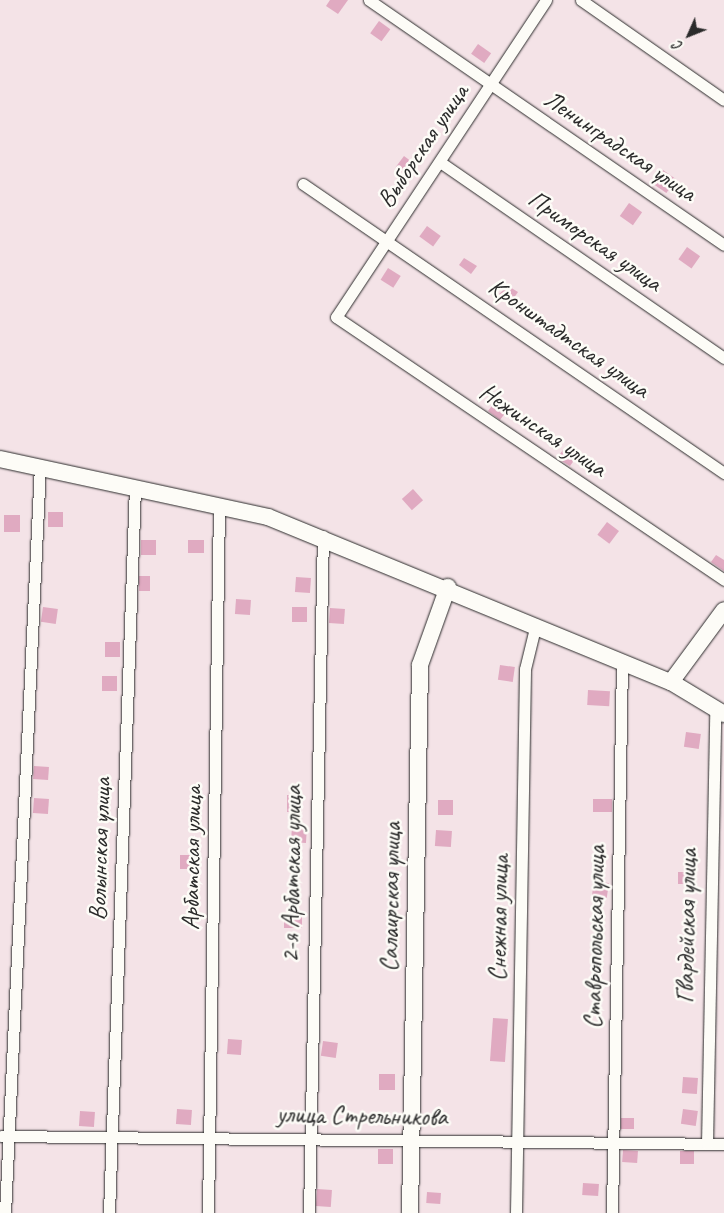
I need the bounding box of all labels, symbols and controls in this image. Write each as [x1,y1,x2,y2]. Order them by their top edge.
north arrow [664,10,714,60]
text: С [669,37,686,54]
street label: Выборская улица [371,78,475,214]
street label: Ленинградская улица [537,83,703,209]
street label: Приморская улица [522,183,668,299]
street label: Кронштадтская улица [482,271,656,405]
street label: Нежинская улица [473,376,613,484]
street label: Волынская улица [82,776,118,922]
street label: 2-я Арбатская улица [275,784,309,964]
street label: Арбатская улица [176,786,208,930]
street label: Салаирская улица [375,821,407,973]
street label: Ставропольская улица [578,844,612,1030]
street label: Гвардейская улица [671,848,703,1004]
street label: Снежная улица [483,855,515,981]
street label: улица Стрельникова [277,1100,447,1132]

